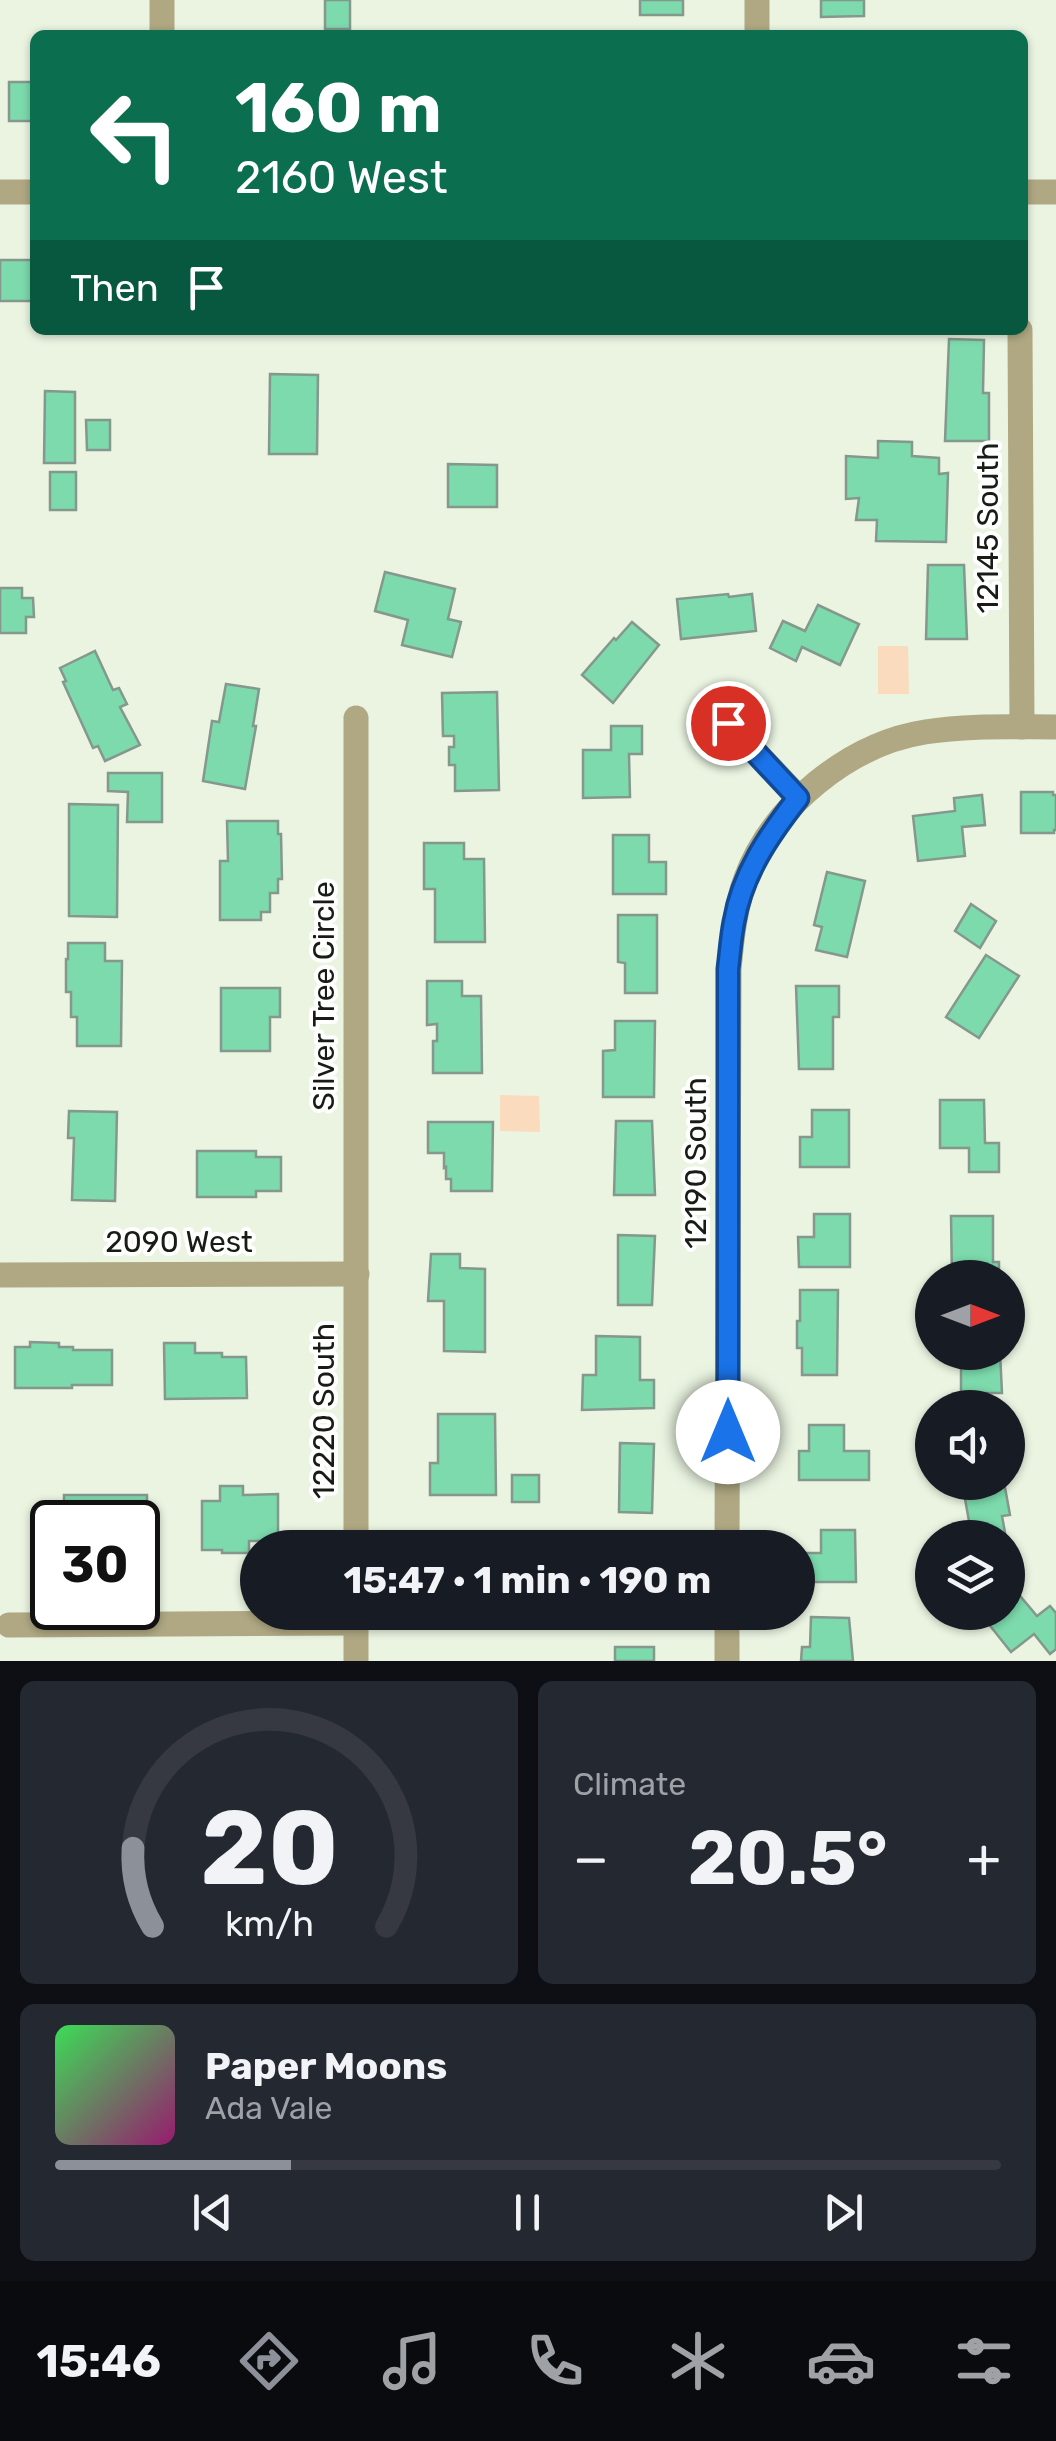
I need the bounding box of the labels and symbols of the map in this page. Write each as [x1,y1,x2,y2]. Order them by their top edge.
street label: 12145 South [970,442,1006,614]
pin [686,681,771,766]
street label: Silver Tree Circle [306,881,342,1111]
street label: 12190 South [678,1077,714,1249]
street label: 2090 West [105,1224,253,1260]
north arrow [915,1260,1025,1370]
street label: 12220 South [306,1323,342,1499]
position arrow [676,1380,780,1484]
speed limit sign: 30 [30,1500,160,1630]

